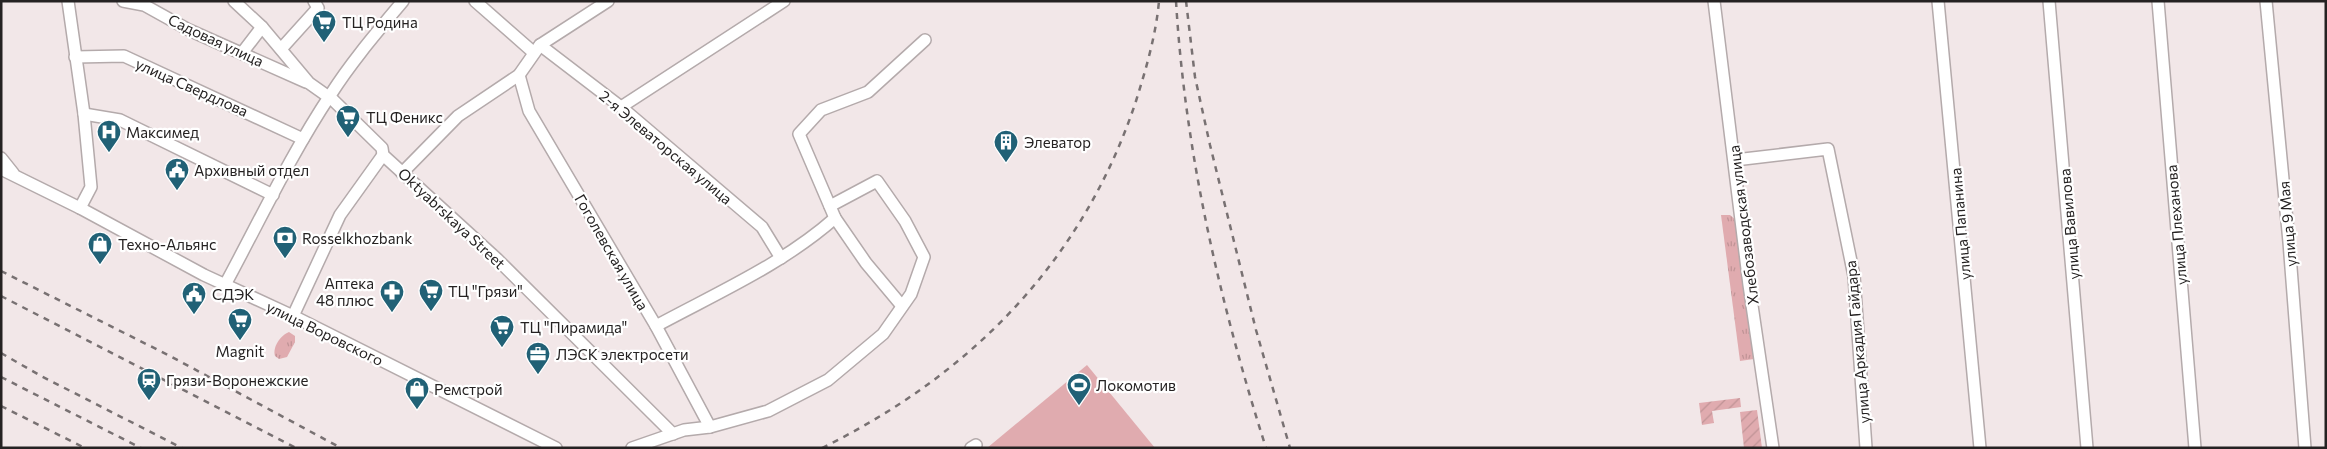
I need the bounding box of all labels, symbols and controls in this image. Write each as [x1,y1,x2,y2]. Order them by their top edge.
supermarket icon: ТЦ Родина [311,9,337,43]
street label: Садовая улица [165,10,267,70]
place label: ТЦ Родина [342,13,418,31]
street label: улица Свердлова [133,54,251,120]
street label: 2-я Элеваторская улица [596,86,736,208]
supermarket icon: ТЦ Феникс [335,104,361,138]
place label: ТЦ Феникс [366,108,443,126]
hospital icon: Максимед [96,119,122,153]
place label: Максимед [126,123,199,141]
building icon: Элеватор [993,129,1019,163]
place label: Элеватор [1024,133,1091,151]
street label: Хлебозаводская улица [1724,144,1762,306]
public building icon: Архивный отдел [164,157,190,191]
place label: Архивный отдел [194,161,309,179]
street label: Oktyabrskaya Street [395,164,509,272]
street label: улица Плеханова [2162,164,2190,286]
street label: улица Папанина [1946,167,1974,281]
street label: улица Вавилова [2055,168,2083,280]
street label: улица 9 Мая [2274,180,2300,268]
street label: Гоголевская улица [571,191,653,313]
bank icon: Rosselkhozbank [272,225,298,259]
place label: Rosselkhozbank [302,229,412,247]
shop icon: Техно-Альянс [87,231,113,265]
place label: Техно-Альянс [118,235,216,253]
street label: улица Аркадия Гайдара [1841,260,1873,424]
place label: Аптека 48 плюс [316,274,374,309]
supermarket icon: ТЦ "Грязи" [418,278,444,312]
pharmacy icon: Аптека 48 плюс [379,279,405,313]
public building icon: СДЭК [181,281,207,315]
place label: ТЦ "Грязи" [448,282,523,300]
place label: СДЭК [212,285,254,303]
street label: улица Воровского [264,297,386,369]
supermarket icon: Magnit [227,307,253,341]
supermarket icon: ТЦ "Пирамида" [489,314,515,348]
place label: ТЦ "Пирамида" [520,318,627,336]
office icon: ЛЭСК электросети [525,341,551,375]
place label: Magnit [216,342,264,360]
place label: ЛЭСК электросети [556,345,689,363]
station icon: Грязи-Воронежские [136,367,162,401]
place label: Грязи-Воронежские [166,371,309,389]
sports icon: Локомотив [1066,372,1092,406]
shop icon: Ремстрой [404,376,430,410]
place label: Локомотив [1096,376,1176,394]
place label: Ремстрой [434,380,503,398]

